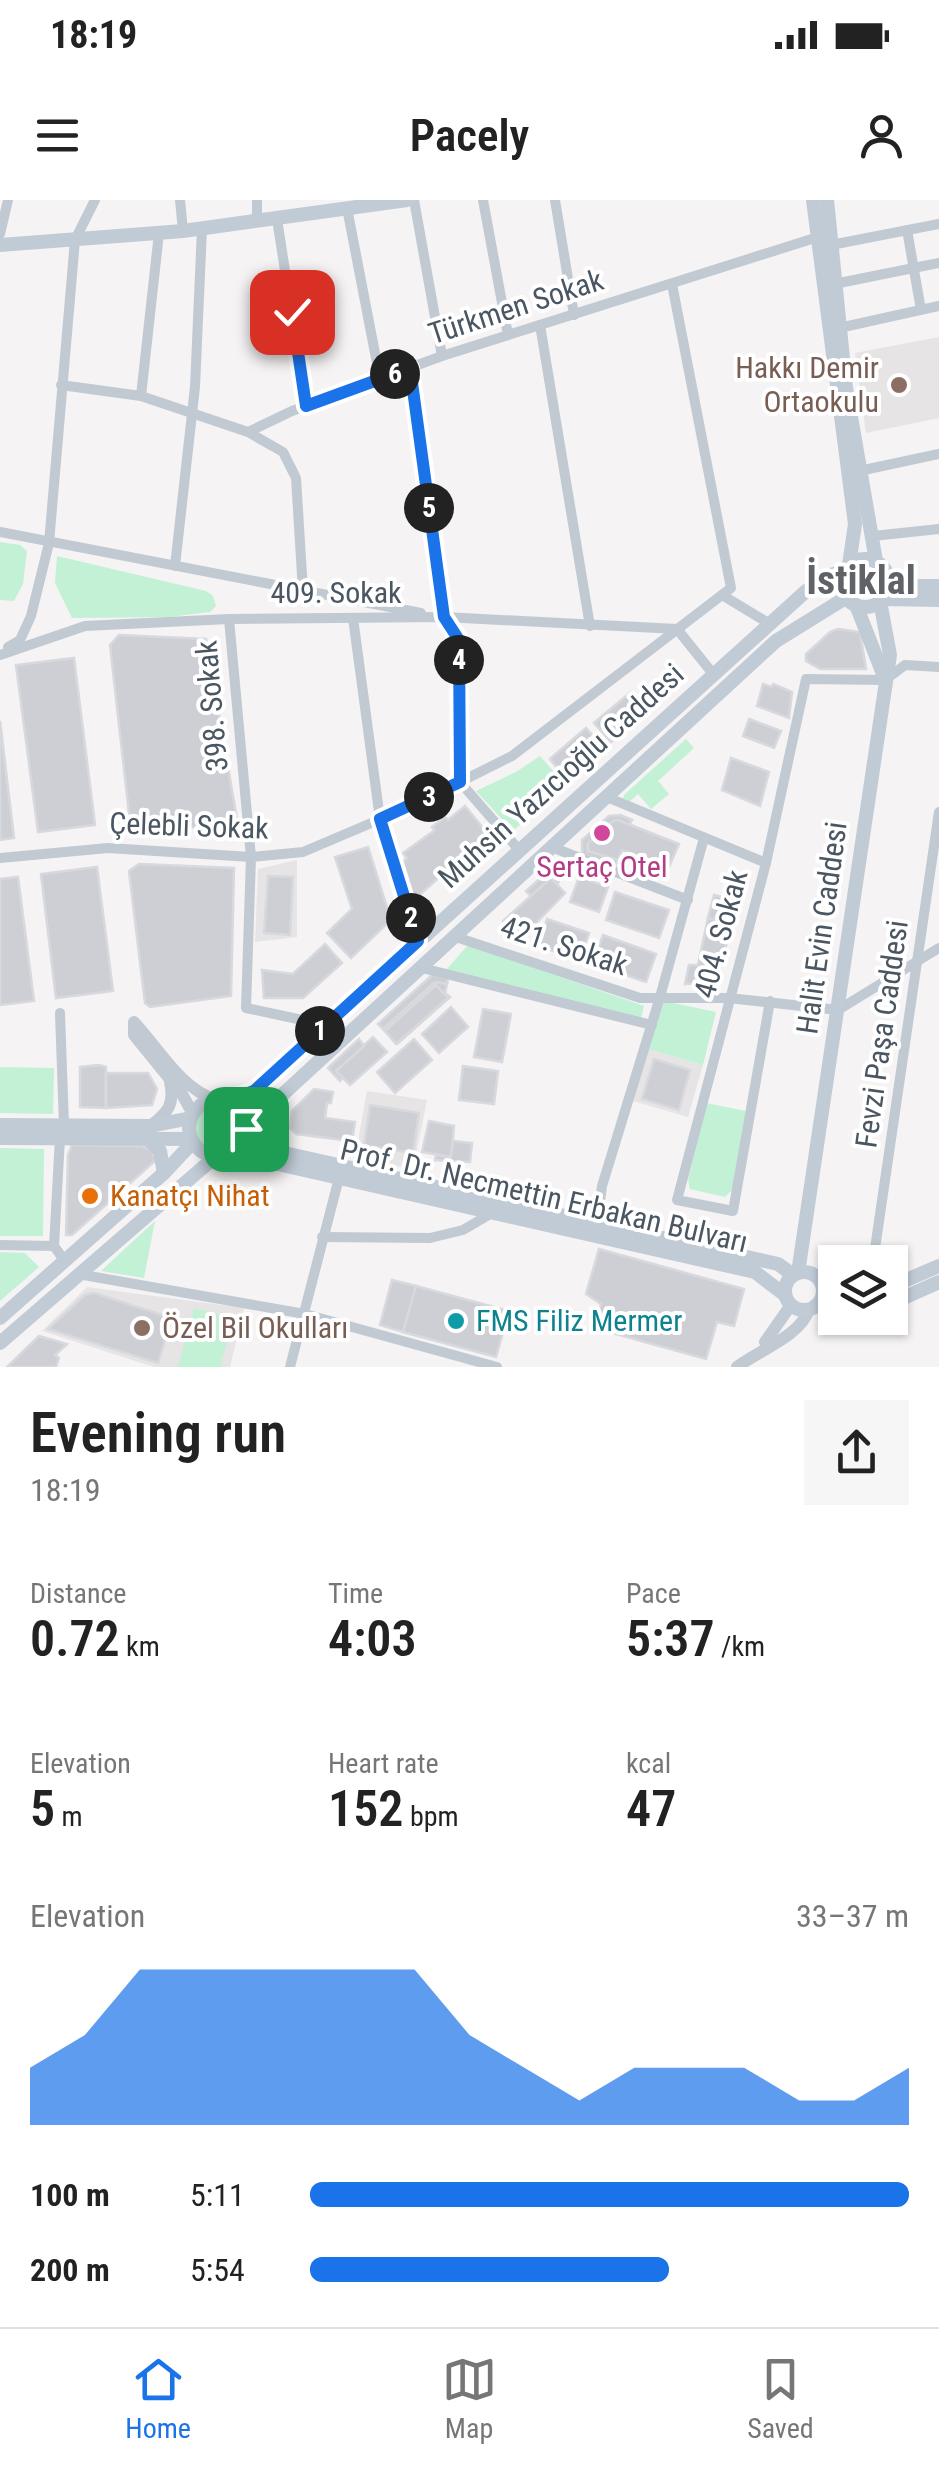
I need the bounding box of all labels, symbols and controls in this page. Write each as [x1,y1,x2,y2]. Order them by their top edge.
text: 18:19 [50,13,137,57]
icon: menu [30,108,85,163]
icon: person [854,108,909,163]
text: Pacely [410,109,529,162]
street label: Türkmen Sokak [424,262,608,351]
pin [250,270,335,355]
icon: check [265,285,320,340]
pin: 6 [370,349,420,399]
place label: Hakkı Demir Ortaokulu [735,350,879,419]
text: 6 [388,357,402,390]
marker: Hakkı Demir Ortaokulu [888,374,910,396]
pin: 5 [404,483,454,533]
text: 5 [422,491,436,524]
district label: İstiklal [806,557,916,604]
street label: 409. Sokak [270,575,402,610]
pin: 4 [434,635,484,685]
street label: 398. Sokak [188,639,235,773]
text: 4 [452,643,466,676]
street label: Muhsin Yazıcıoğlu Caddesi [431,656,690,895]
pin: 3 [404,772,454,822]
text: 3 [422,780,436,813]
street label: Çelebli Sokak [109,805,270,846]
street label: Halit Evin Caddesi [789,820,854,1036]
marker: Sertaç Otel [591,822,613,844]
place label: Sertaç Otel [536,849,668,884]
street label: 404. Sokak [687,865,755,1002]
pin: 2 [386,893,436,943]
text: 2 [404,901,418,934]
street label: 421. Sokak [496,909,632,983]
street label: Fevzi Paşa Caddesi [848,918,915,1150]
pin: 1 [295,1006,345,1056]
text: 1 [313,1014,327,1047]
pin [204,1087,289,1172]
icon: arrive [219,1102,274,1157]
street label: Prof. Dr. Necmettin Erbakan Bulvarı [337,1132,751,1259]
place label: Kanatçı Nihat [110,1178,270,1213]
marker: Kanatçı Nihat [79,1185,101,1207]
map controls [818,1245,908,1335]
button: layers [818,1245,908,1335]
place label: FMS Filiz Mermer [476,1303,682,1338]
place label: Özel Bil Okulları [162,1310,348,1345]
marker: FMS Filiz Mermer [445,1310,467,1332]
marker: Özel Bil Okulları [131,1317,153,1339]
button: share [804,1400,909,1505]
text: Evening run [30,1401,286,1465]
text: 18:19 [30,1471,101,1509]
text: Distance [30,1577,127,1610]
text: Time [328,1577,383,1610]
text: Pace [626,1577,681,1610]
text: 0.72 [30,1610,120,1668]
text: 4:03 [328,1610,417,1668]
text: 5:37 [626,1610,715,1668]
text: km [120,1630,160,1663]
text: /km [715,1630,765,1663]
text: Elevation [30,1747,131,1780]
text: Heart rate [328,1747,439,1780]
text: kcal [626,1747,671,1780]
text: 5 [30,1780,55,1838]
text: 152 [328,1780,403,1838]
text: 47 [626,1780,676,1838]
text: m [55,1800,83,1833]
text: bpm [403,1800,459,1833]
text: Elevation [30,1897,145,1935]
text: 33–37 m [796,1897,909,1935]
text: 100 m [30,2176,110,2214]
text: 5:11 [190,2176,245,2214]
text: 200 m [30,2251,110,2289]
text: 5:54 [190,2251,245,2289]
tab: Home [125,2352,191,2445]
tab: Map [442,2352,497,2445]
tab: Saved [747,2352,814,2445]

